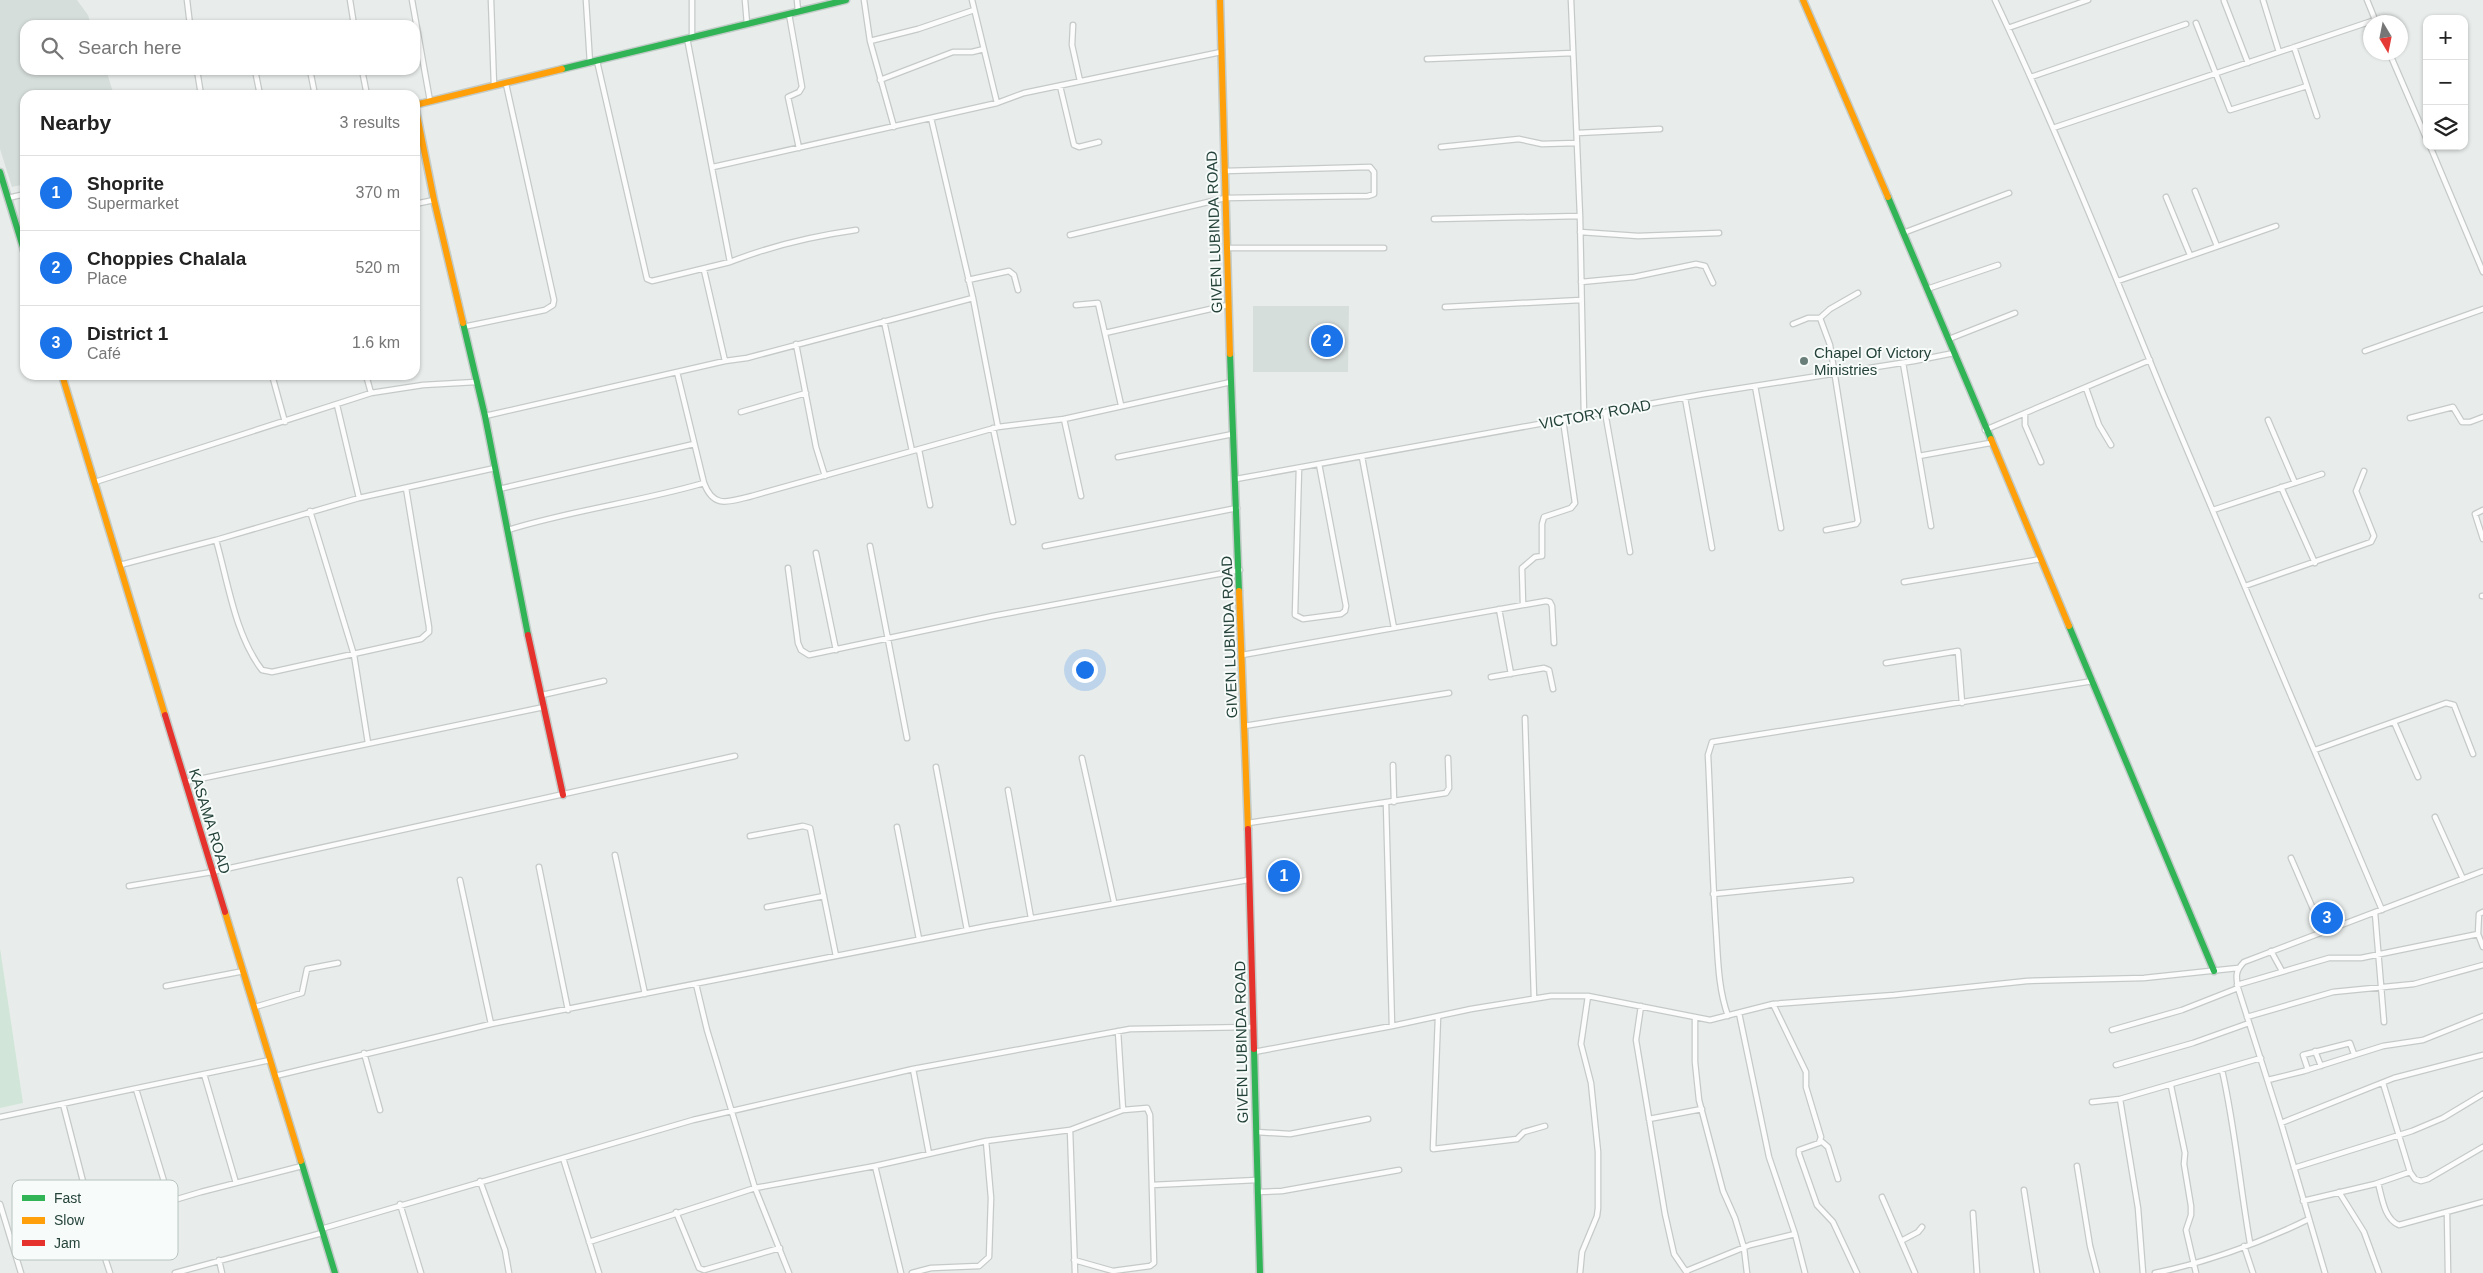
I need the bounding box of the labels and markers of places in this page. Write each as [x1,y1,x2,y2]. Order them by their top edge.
pin: 2 [1311,322,1343,360]
place label: Chapel Of Victory Ministries [1814,344,1932,378]
marker: Chapel Of Victory Ministries [1798,355,1810,367]
pin: 1 [1268,857,1300,895]
pin: 3 [2311,899,2343,937]

